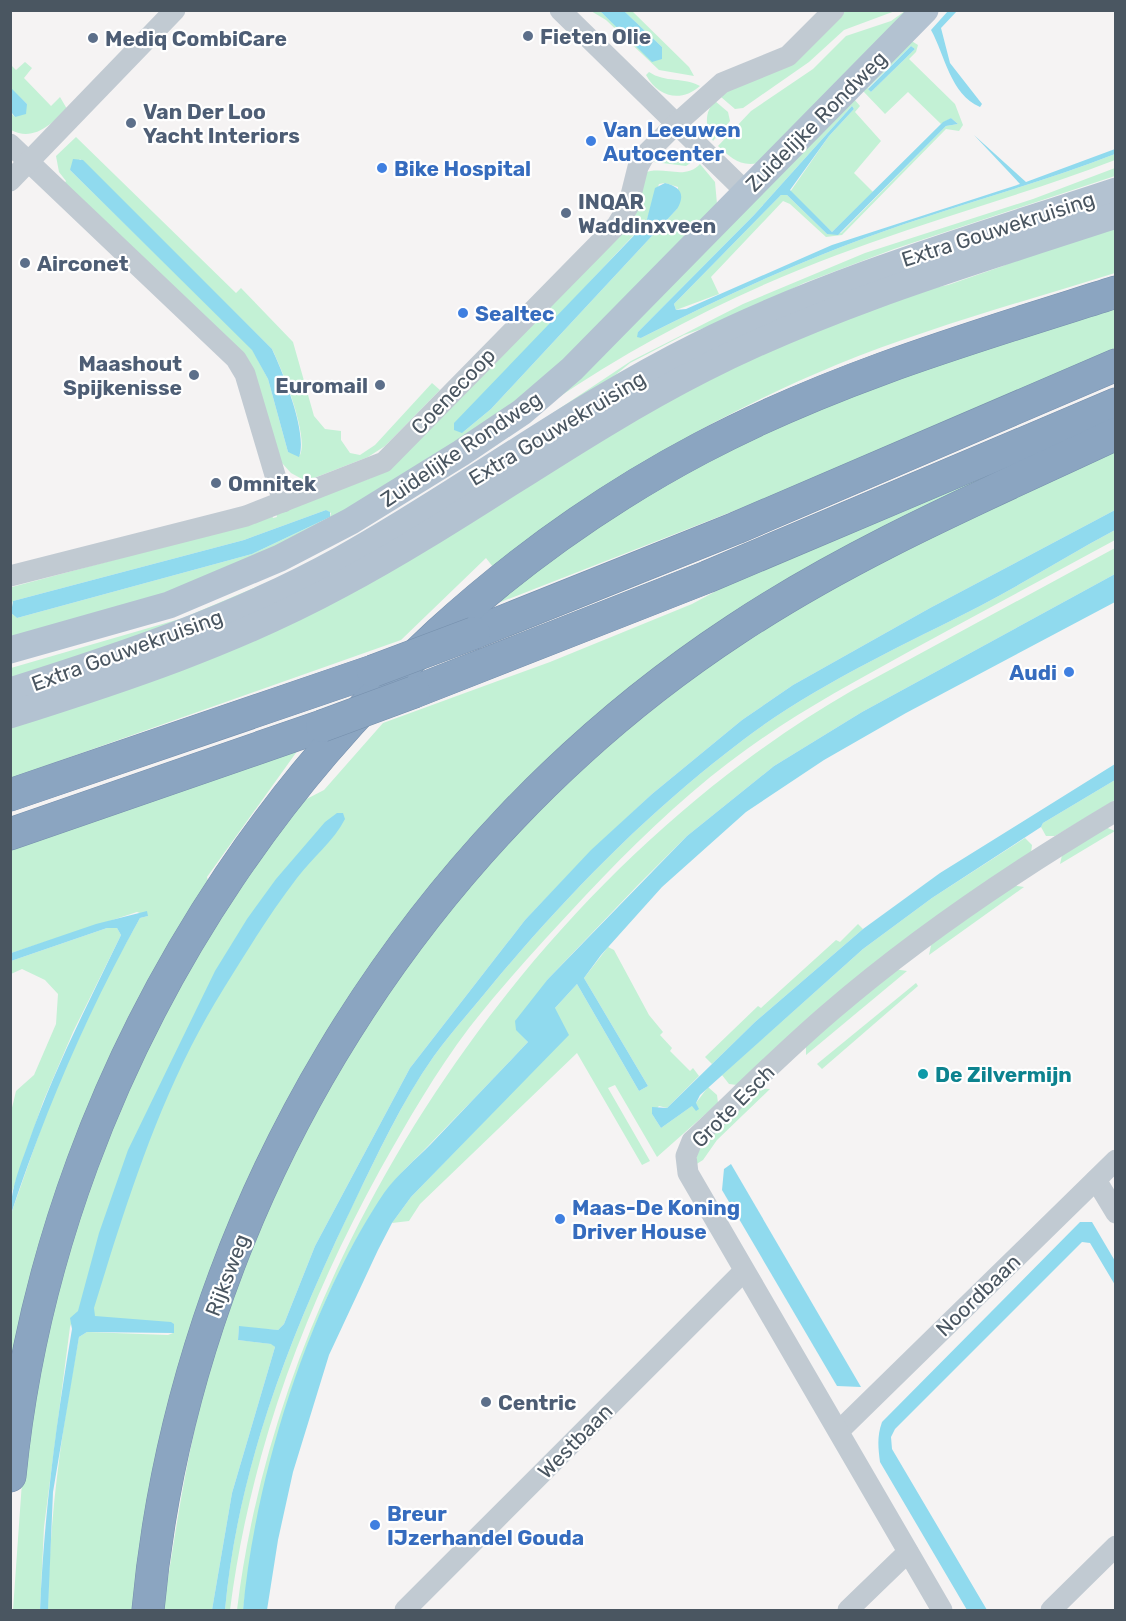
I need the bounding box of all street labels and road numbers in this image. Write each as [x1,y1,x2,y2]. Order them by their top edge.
street label: Zuidelijke Rondweg [740,45,892,197]
street label: Extra Gouwekruising [898,186,1098,272]
street label: Coenecoop [406,343,500,439]
street label: Extra Gouwekruising [464,365,650,491]
street label: Zuidelijke Rondweg [376,386,546,512]
street label: Extra Gouwekruising [28,604,226,696]
street label: Grote Esch [686,1059,780,1153]
street label: Rijksweg [200,1230,254,1320]
street label: Noordbaan [931,1249,1025,1341]
street label: Westbaan [532,1398,618,1484]

